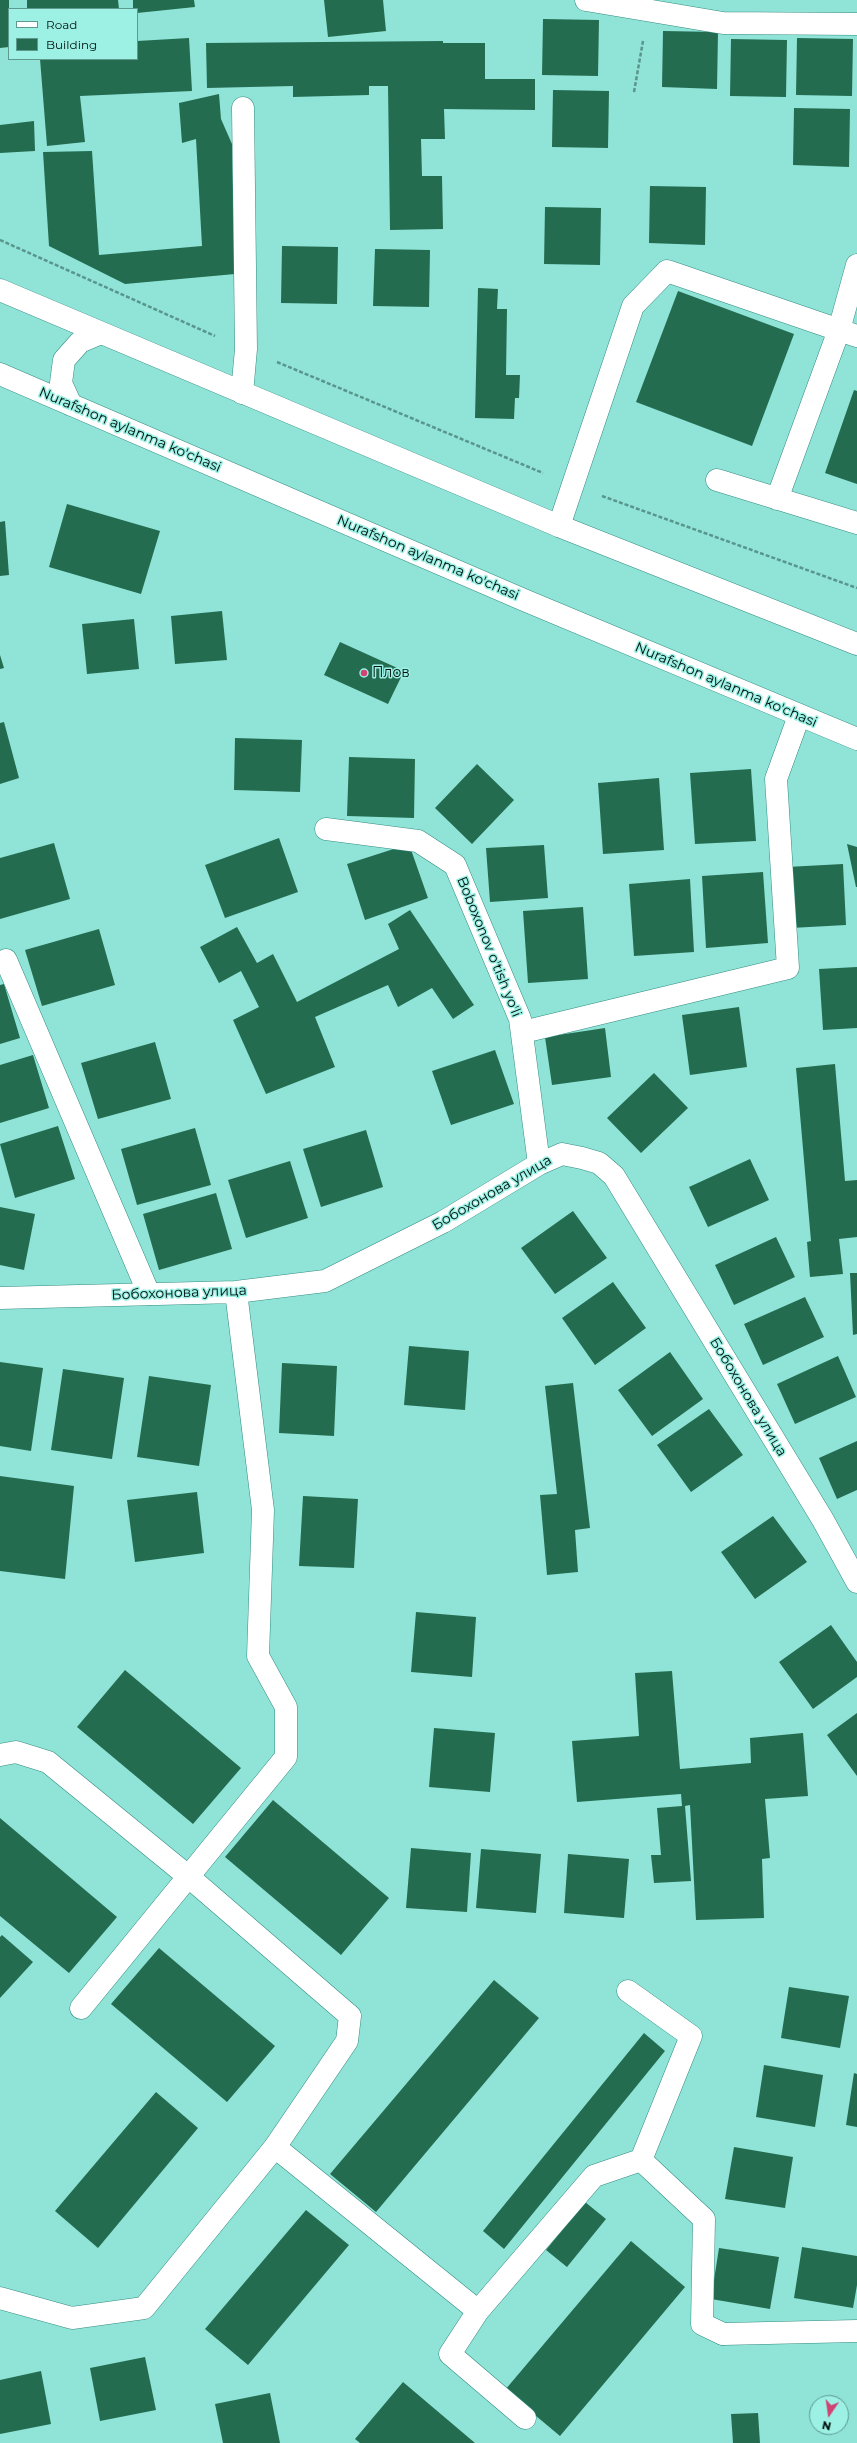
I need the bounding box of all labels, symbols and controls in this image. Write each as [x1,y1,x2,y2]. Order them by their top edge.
legend [8,8,138,60]
text: Road [46,17,77,32]
text: Building [46,37,97,52]
street label: Nurafshon aylanma ko'chasi [36,384,224,476]
street label: Nurafshon aylanma ko'chasi [334,512,522,604]
street label: Nurafshon aylanma ko'chasi [632,639,820,731]
place label: Плов [372,665,410,681]
marker: Плов [359,668,369,678]
street label: Boboxonov o'tish yo'li [453,874,525,1020]
street label: Бобохонова улица [429,1152,555,1234]
street label: Бобохонова улица [111,1282,247,1304]
street label: Бобохонова улица [706,1335,790,1459]
north arrow [809,2395,849,2435]
text: N [821,2418,832,2434]

